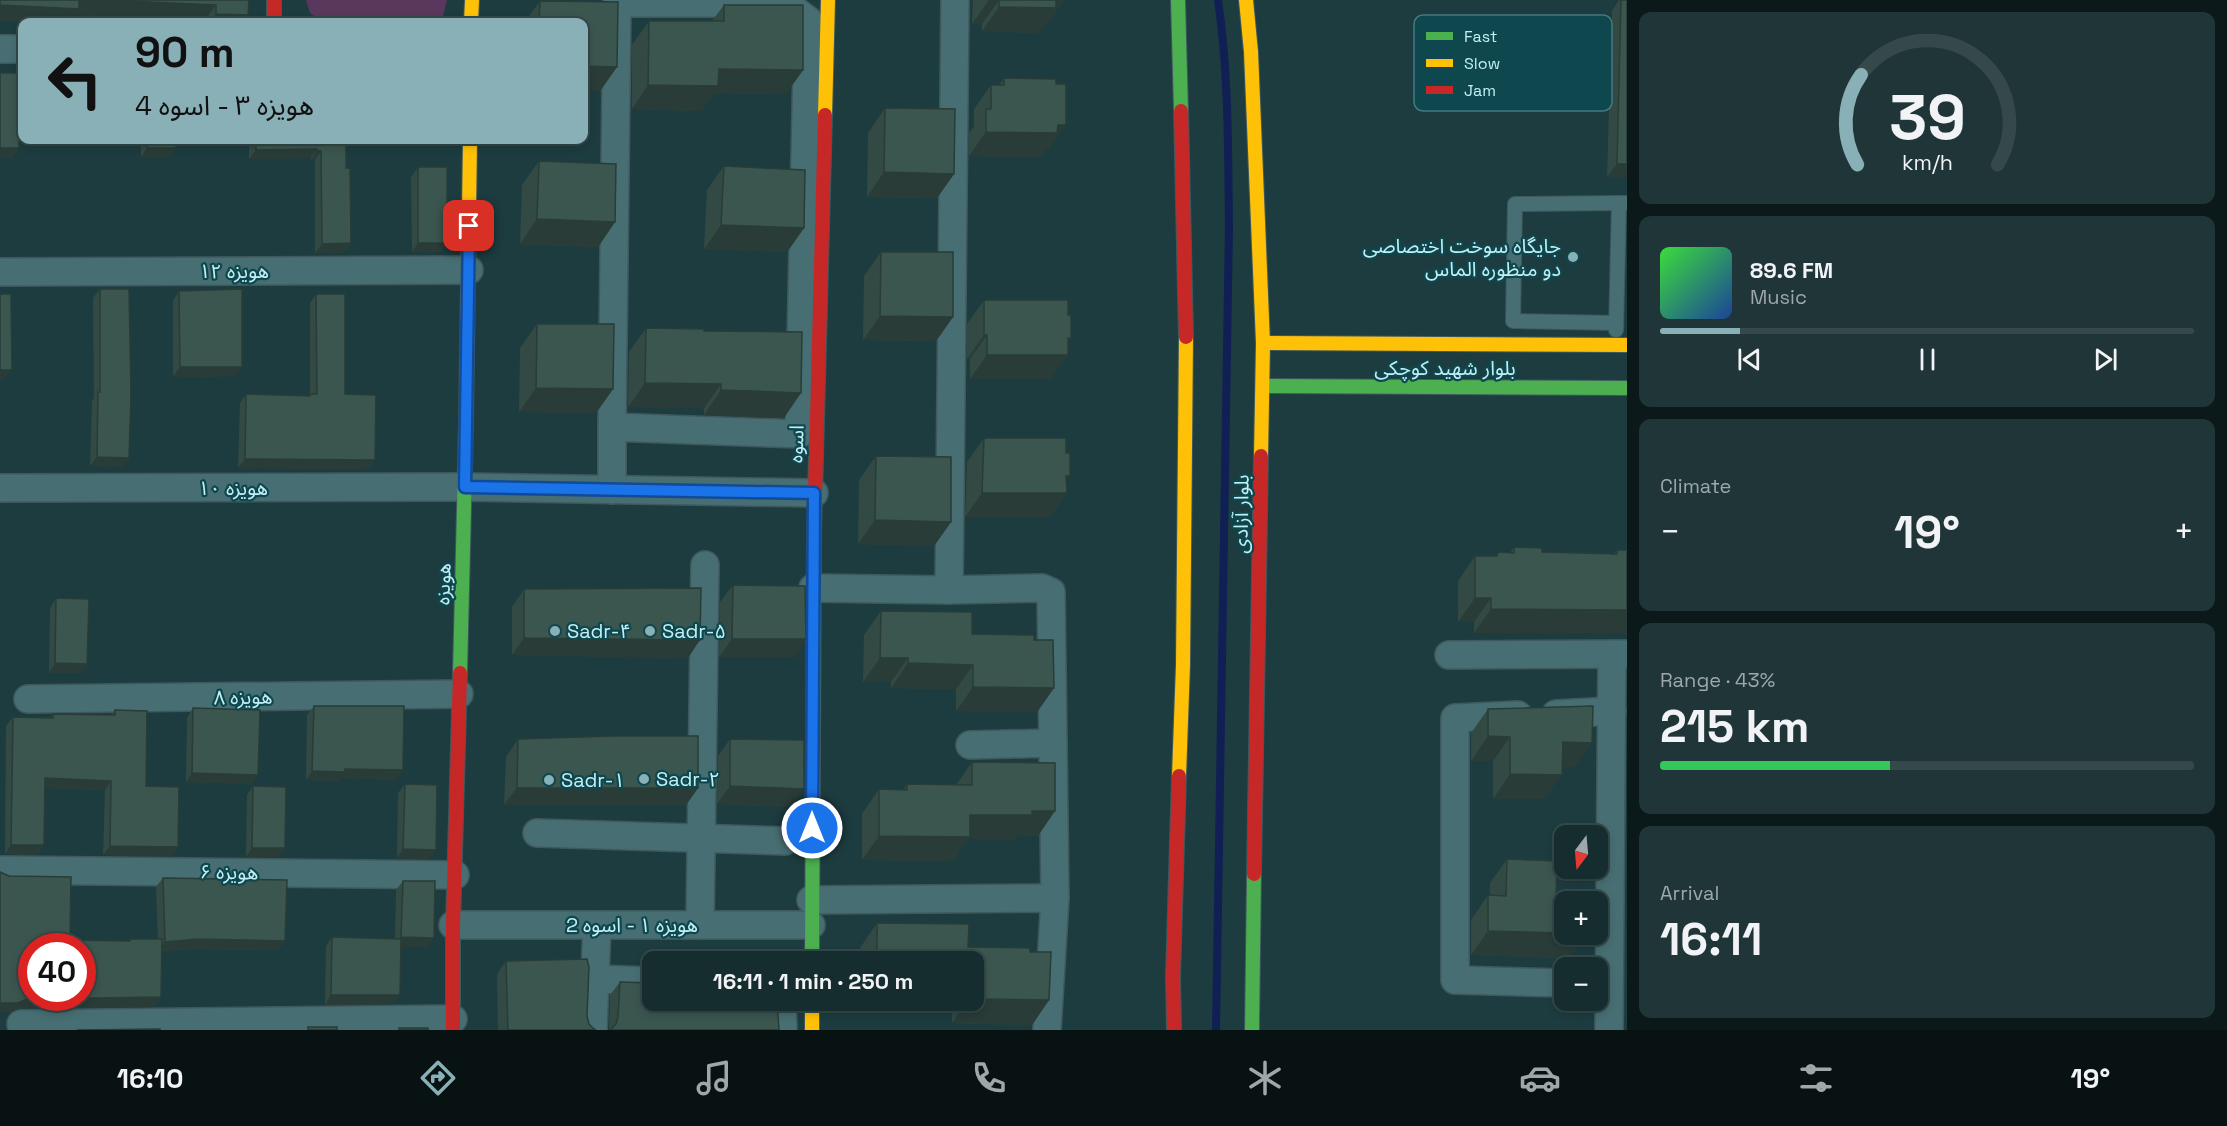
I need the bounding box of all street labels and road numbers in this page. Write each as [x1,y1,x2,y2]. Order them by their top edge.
street label: هویزه ۱۲ [199,258,269,284]
street label: بلوار شهید کوچکی [1374,355,1516,381]
street label: اسوه [782,425,810,463]
street label: بلوار آزادی [1227,474,1255,554]
street label: هویزه ۱۰ [198,475,268,501]
street label: هویزه [429,562,457,606]
street label: هویزه ۸ [213,683,273,711]
street label: هویزه ۶ [199,858,259,886]
street label: هویزه ۱ - اسوه 2 [566,912,698,938]

